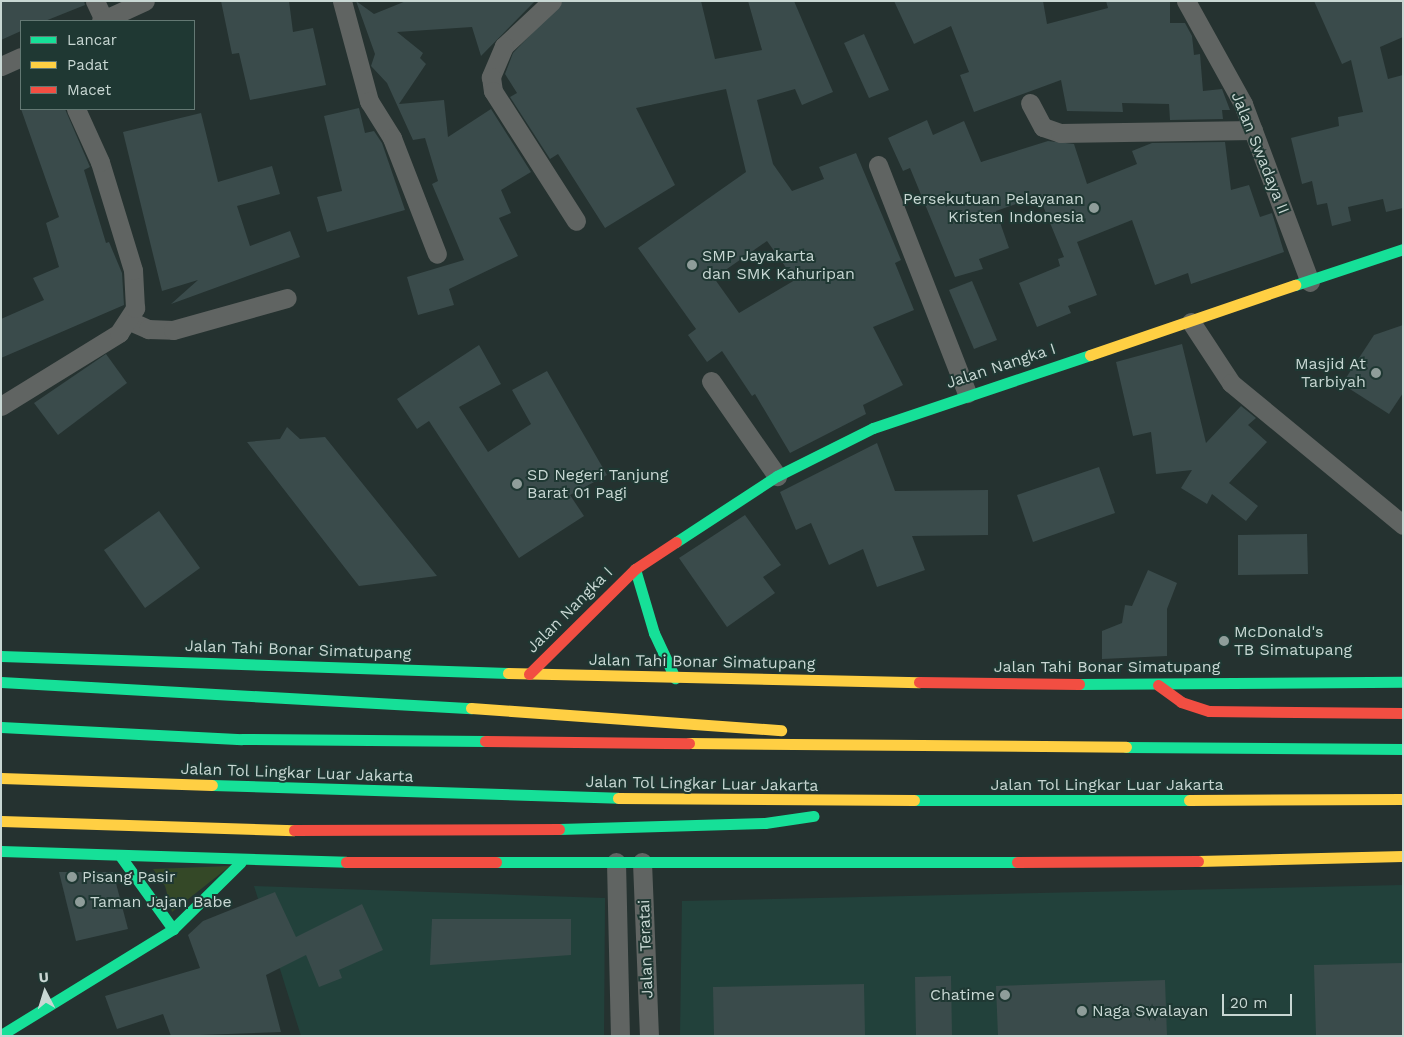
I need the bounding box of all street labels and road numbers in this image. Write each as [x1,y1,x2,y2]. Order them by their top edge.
street label: Jalan Swadaya II [1227,89,1293,217]
street label: Jalan Nangka I [944,339,1058,393]
street label: Jalan Nangka I [523,563,617,657]
street label: Jalan Tahi Bonar Simatupang [184,636,412,664]
street label: Jalan Tahi Bonar Simatupang [588,650,816,674]
street label: Jalan Tahi Bonar Simatupang [993,657,1221,677]
street label: Jalan Tol Lingkar Luar Jakarta [179,759,415,787]
street label: Jalan Tol Lingkar Luar Jakarta [584,772,820,796]
street label: Jalan Tol Lingkar Luar Jakarta [989,775,1225,795]
street label: Jalan Teratai [635,899,657,999]

